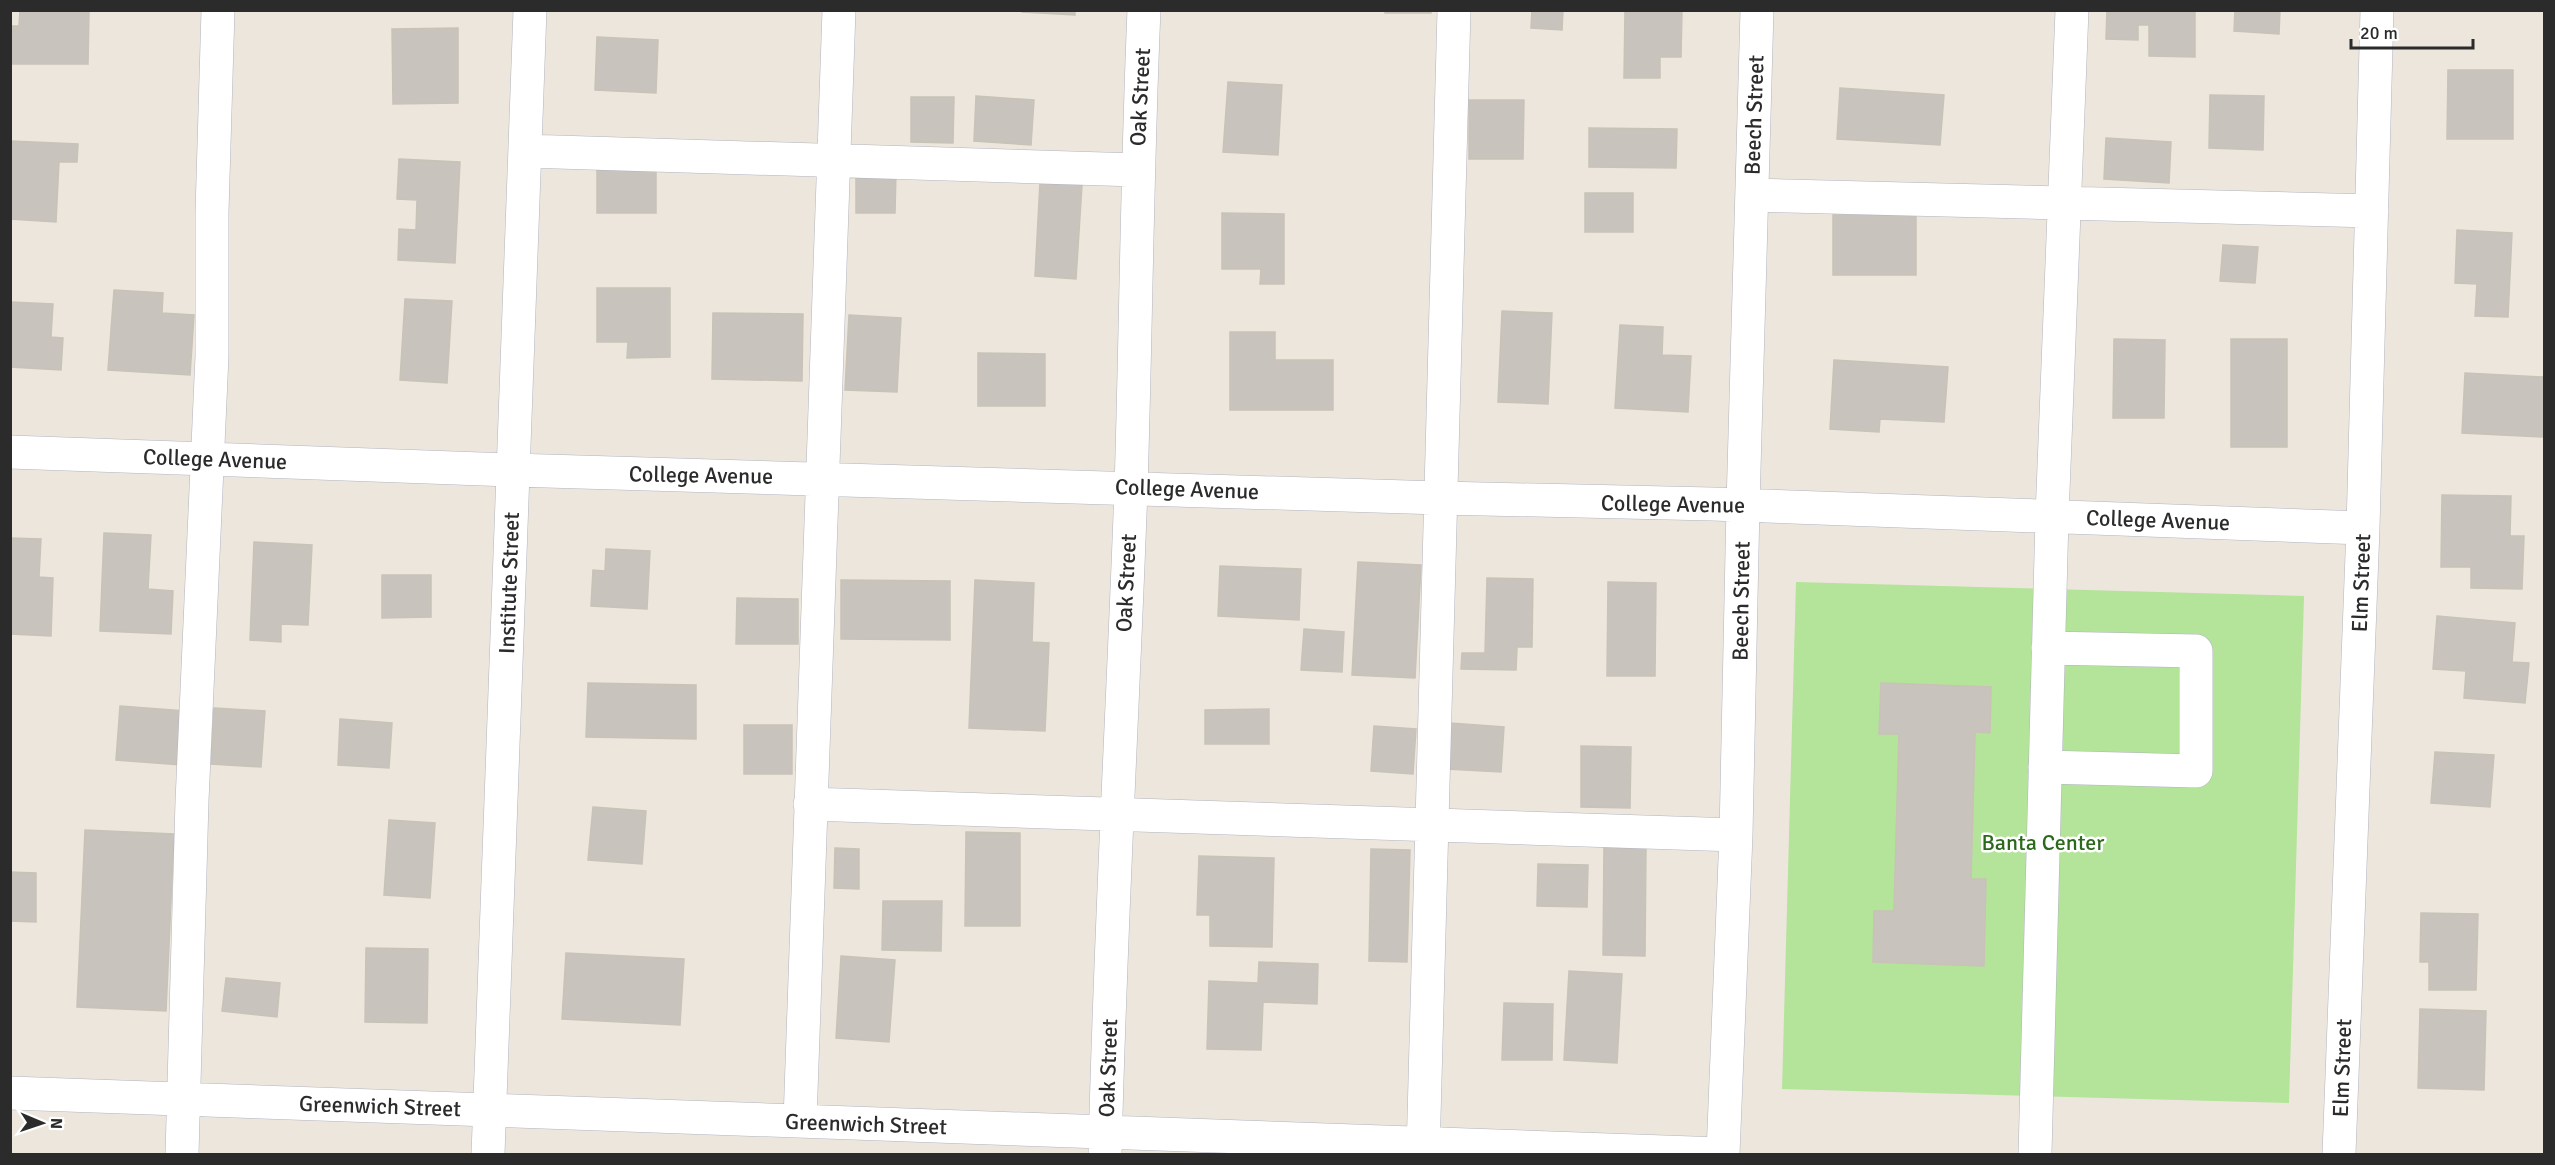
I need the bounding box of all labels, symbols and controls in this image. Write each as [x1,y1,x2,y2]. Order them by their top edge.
scale bar [2351,12,2472,50]
text: 20 m [2360,22,2398,44]
street label: Oak Street [1124,47,1156,147]
street label: Beech Street [1738,54,1770,175]
street label: College Avenue [142,443,288,475]
street label: College Avenue [629,460,773,490]
street label: College Avenue [1114,473,1260,505]
street label: College Avenue [1601,489,1745,519]
street label: College Avenue [2085,504,2231,536]
street label: Institute Street [493,511,525,655]
street label: Oak Street [1110,533,1142,633]
street label: Elm Street [2346,533,2376,633]
street label: Beech Street [1726,541,1756,661]
park label: Banta Center [1982,829,2104,856]
street label: Oak Street [1093,1018,1123,1118]
street label: Elm Street [2327,1018,2357,1118]
street label: Greenwich Street [298,1090,462,1122]
north arrow [12,1093,72,1153]
street label: Greenwich Street [784,1108,948,1140]
text: N [46,1118,66,1129]

